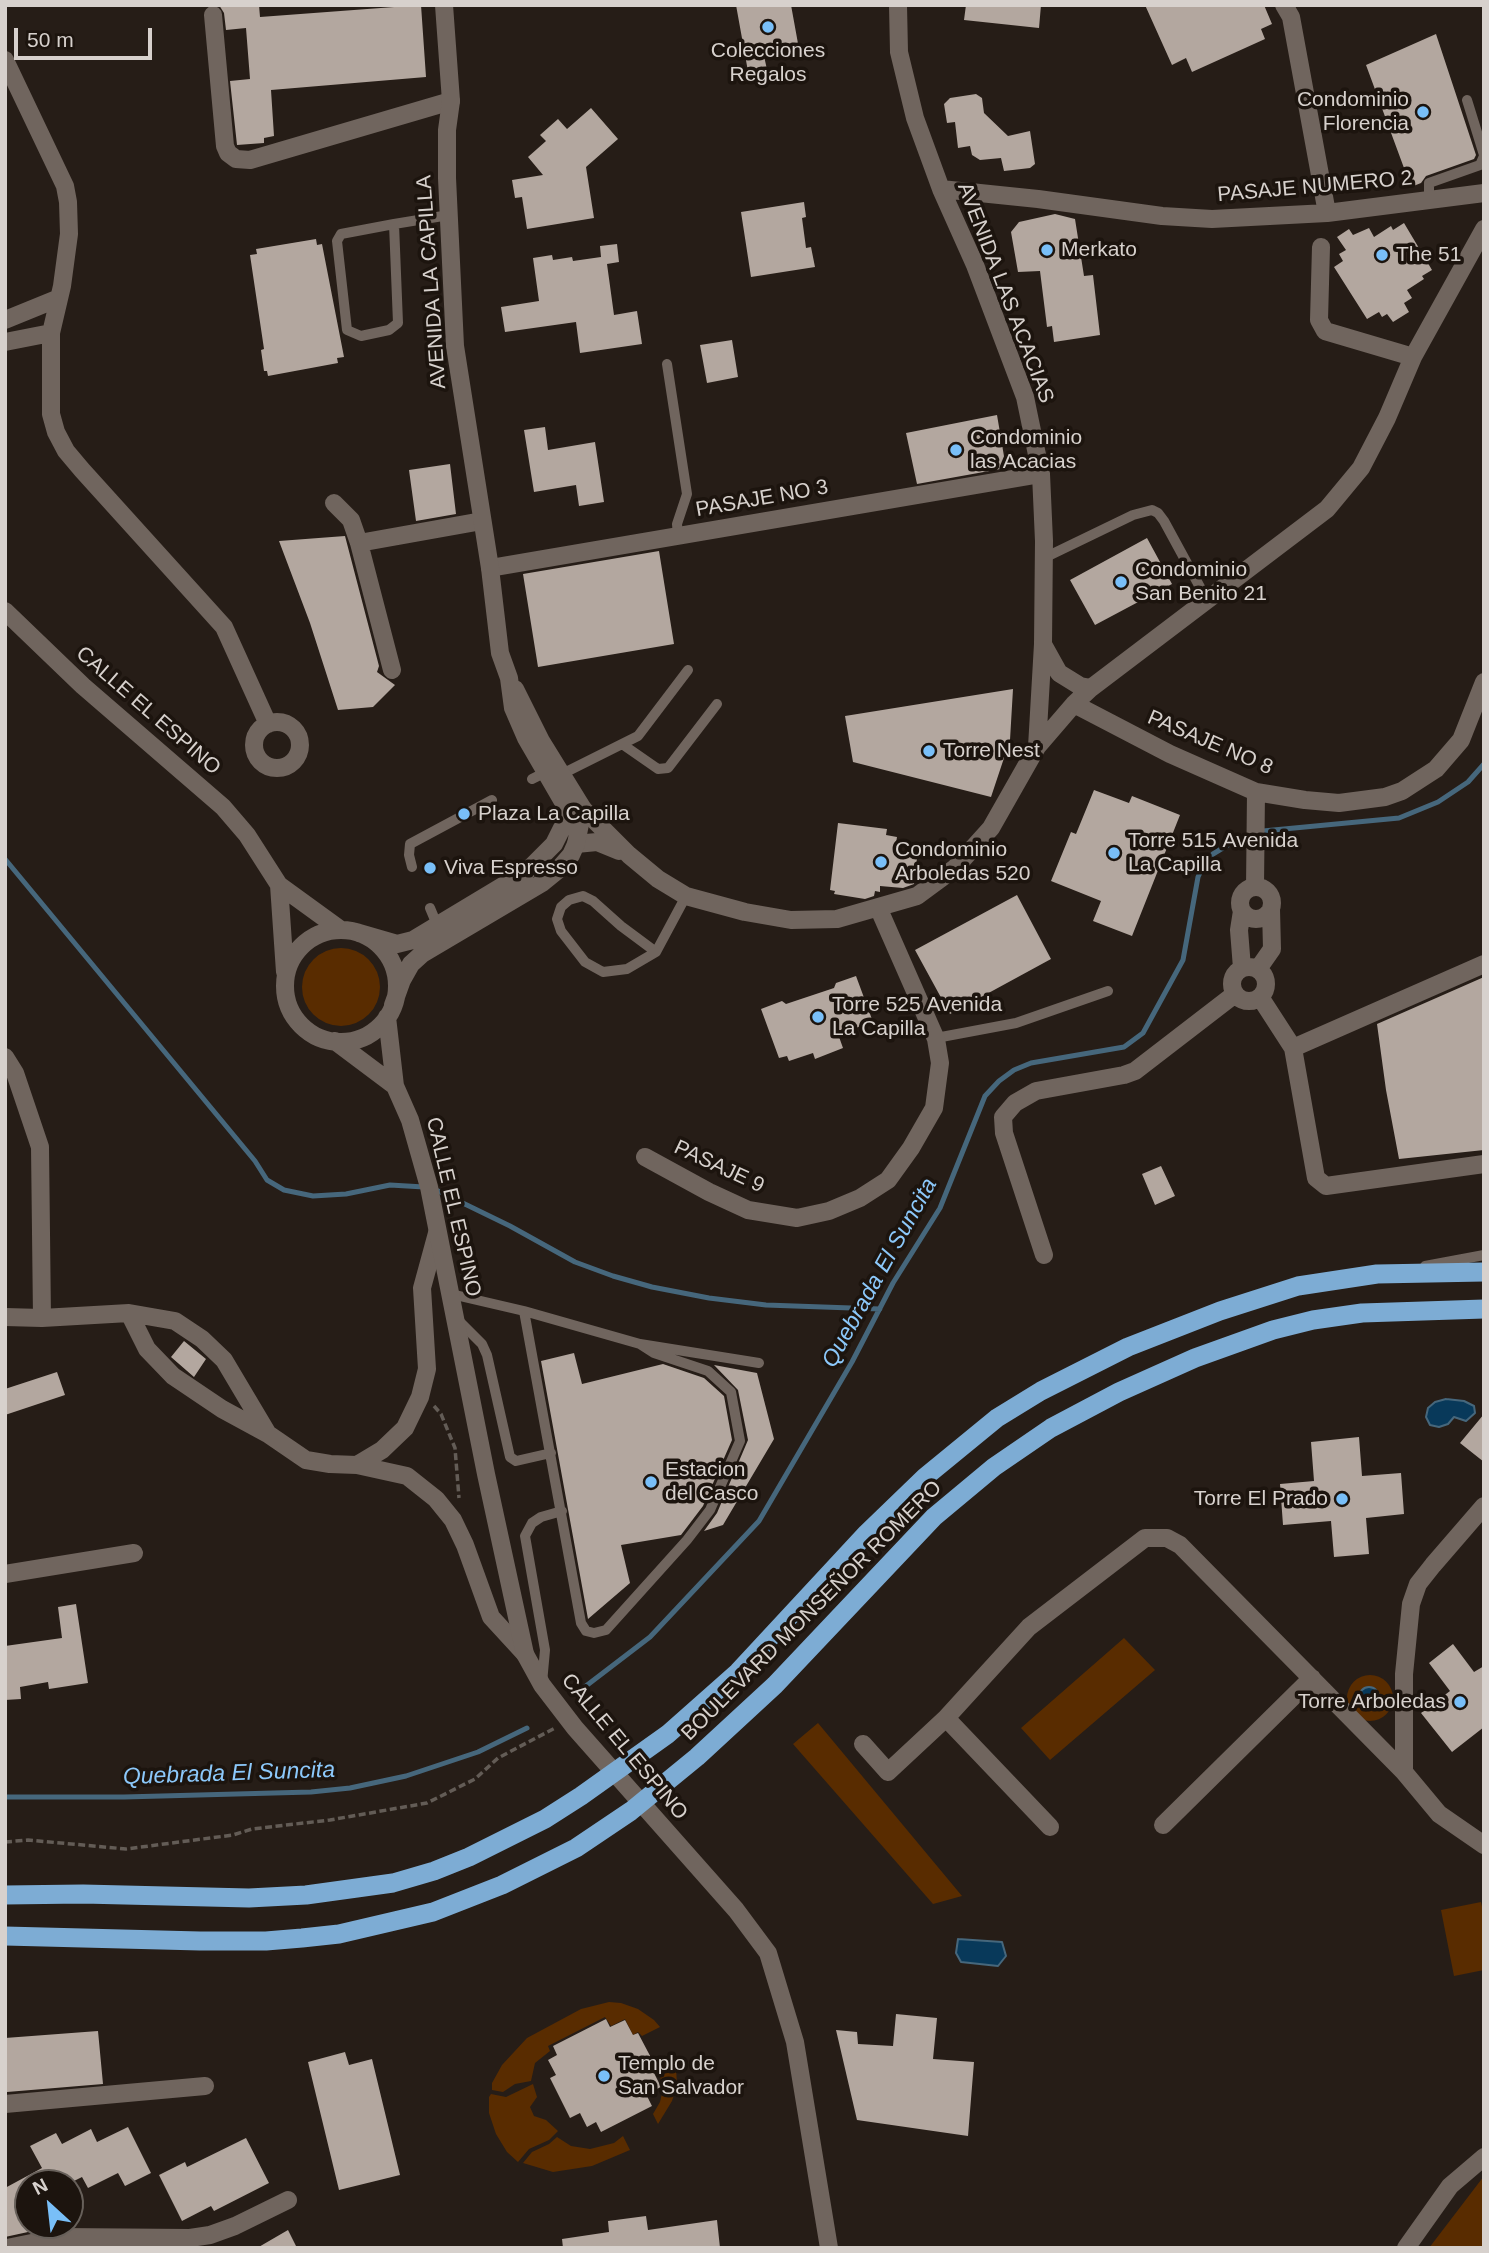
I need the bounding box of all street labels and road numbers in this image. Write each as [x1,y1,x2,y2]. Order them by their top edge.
street label: PASAJE NUMERO 2 [1216,166,1414,208]
street label: AVENIDA LA CAPILLA [412,174,452,390]
street label: AVENIDA LAS ACACIAS [951,179,1059,407]
street label: PASAJE NO 3 [694,475,830,523]
street label: CALLE EL ESPINO [71,641,225,781]
street label: PASAJE NO 8 [1143,705,1277,781]
street label: CALLE EL ESPINO [420,1115,486,1299]
street label: PASAJE 9 [670,1135,768,1199]
street label: BOULEVARD MONSEÑOR ROMERO [677,1476,947,1746]
street label: CALLE EL ESPINO [555,1669,693,1825]

